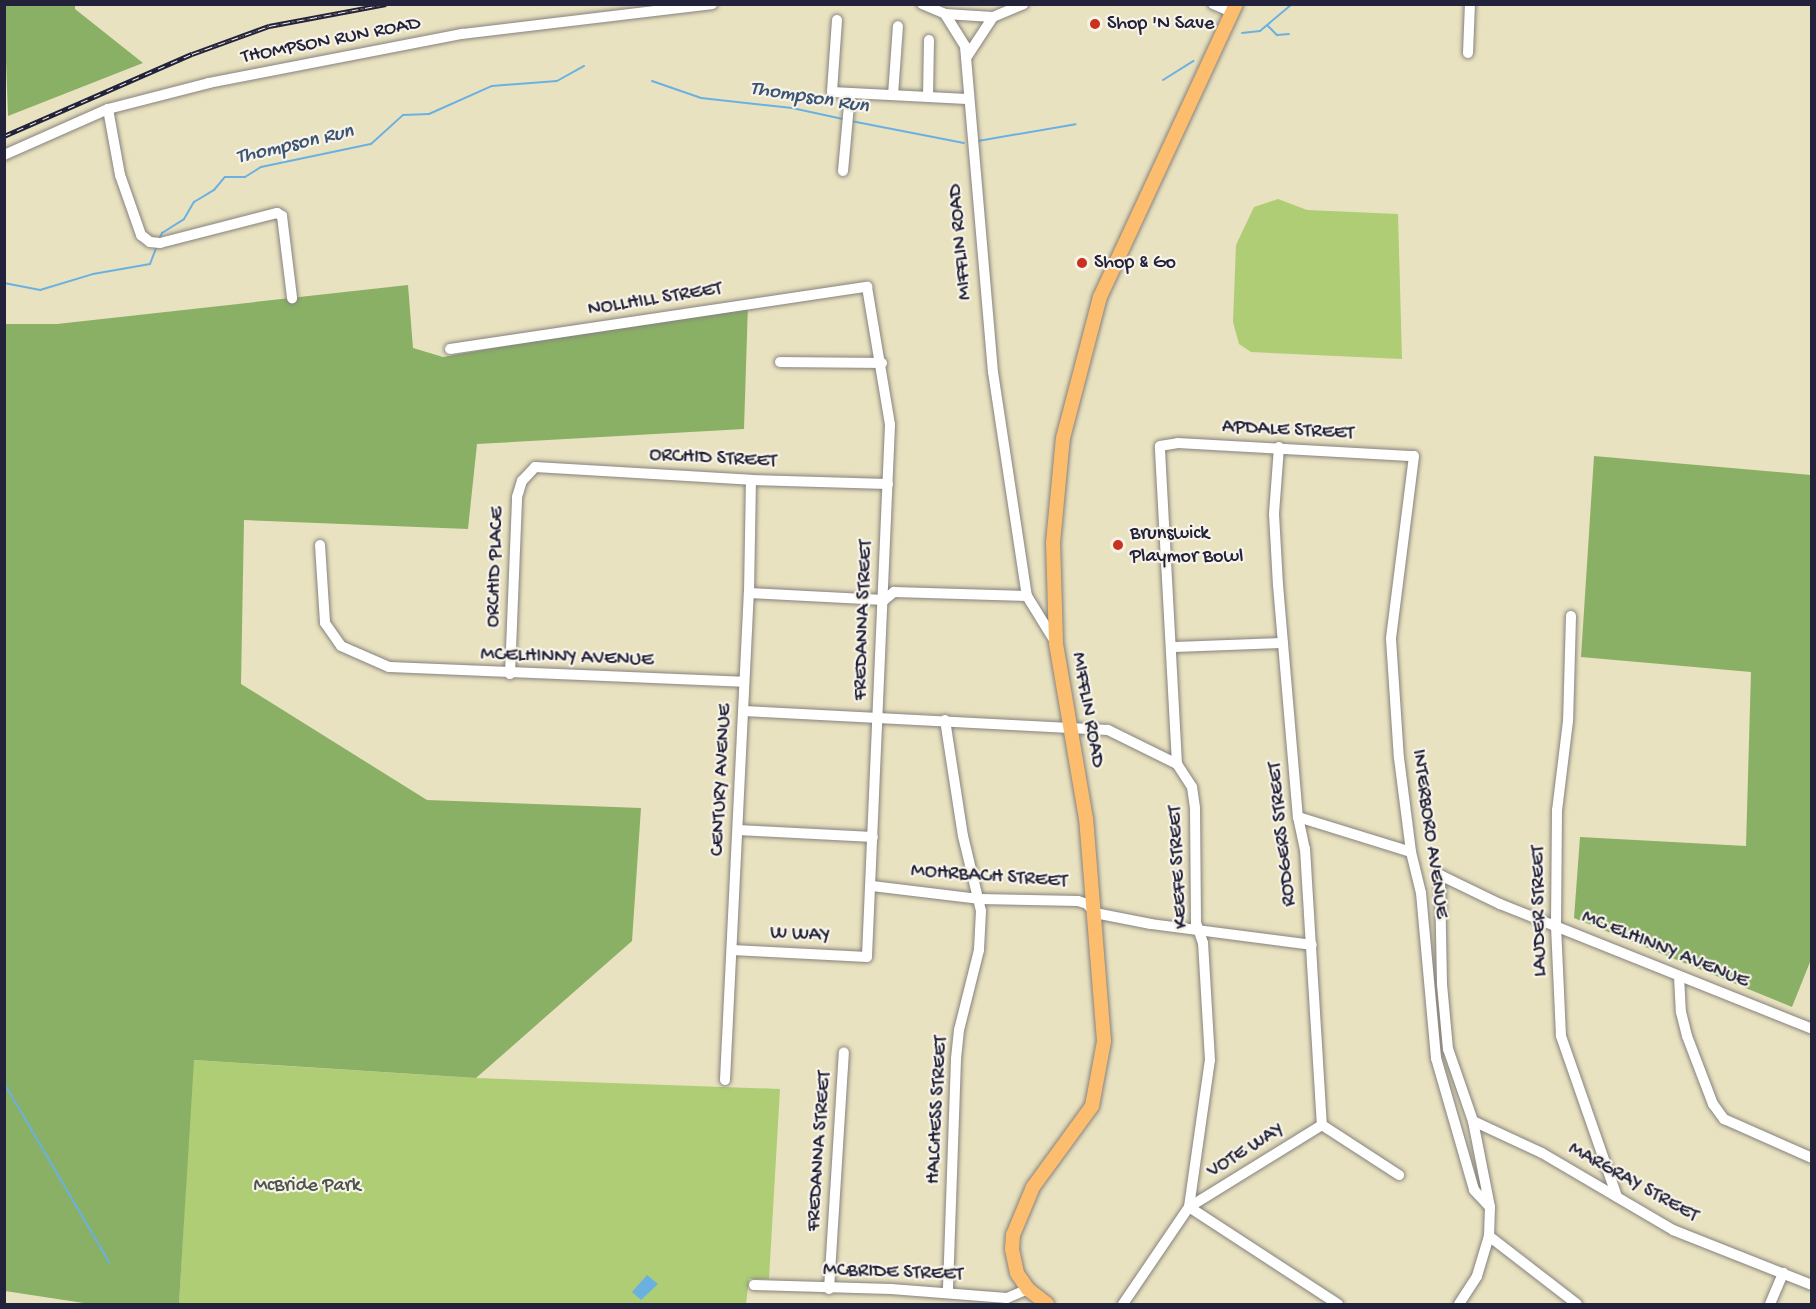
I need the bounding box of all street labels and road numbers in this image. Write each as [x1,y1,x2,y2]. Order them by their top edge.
street label: THOMPSON RUN ROAD [239,12,423,70]
street label: MIFFLIN ROAD [944,183,978,301]
street label: NOLLHILL STREET [586,278,724,322]
street label: APDALE STREET [1221,416,1355,446]
street label: ORCHID STREET [649,444,777,474]
street label: ORCHID PLACE [482,506,510,628]
street label: FREDANNA STREET [849,539,879,701]
street label: MCELHINNY AVENUE [480,643,654,673]
street label: MIFFLIN ROAD [1065,651,1109,769]
street label: CENTURY AVENUE [706,703,738,857]
street label: INTERBORO AVENUE [1405,748,1453,920]
street label: RODGERS STREET [1263,761,1303,907]
street label: KEEFE STREET [1164,805,1194,929]
street label: LAUDER STREET [1527,845,1553,977]
street label: MOHRBACH STREET [910,860,1068,894]
street label: MC ELHINNY AVENUE [1578,906,1752,994]
street label: W WAY [770,921,830,949]
street label: HALCHESS STREET [922,1035,954,1185]
street label: FREDANNA STREET [802,1070,838,1232]
street label: VOTE WAY [1203,1118,1289,1184]
street label: MARGRAY STREET [1564,1137,1702,1229]
street label: MCBRIDE STREET [822,1259,964,1287]

